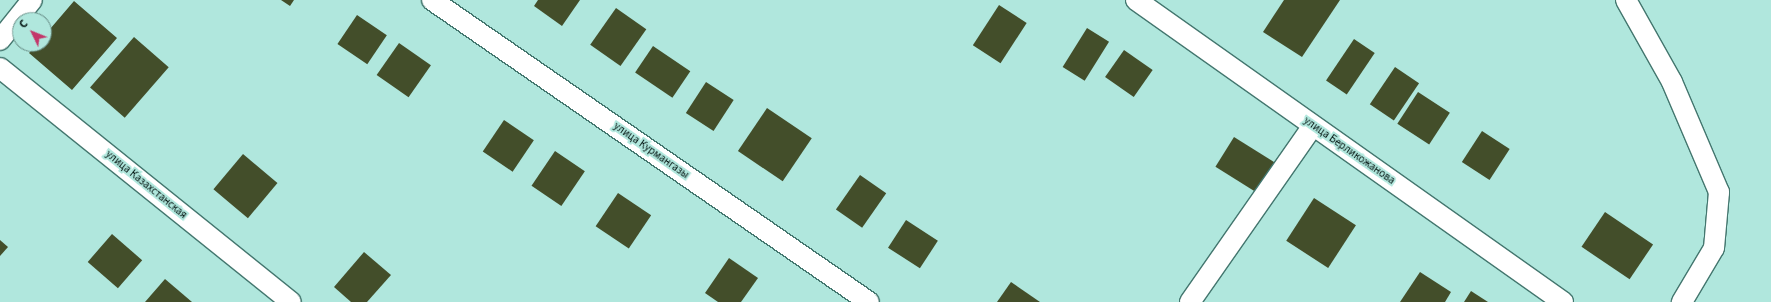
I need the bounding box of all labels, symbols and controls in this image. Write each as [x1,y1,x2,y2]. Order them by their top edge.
north arrow [12,12,52,52]
text: С [16,17,31,32]
street label: улица Берликожанова [1301,114,1397,188]
street label: улица Курмангазы [611,120,691,182]
street label: улица Казахстанская [103,148,189,222]

